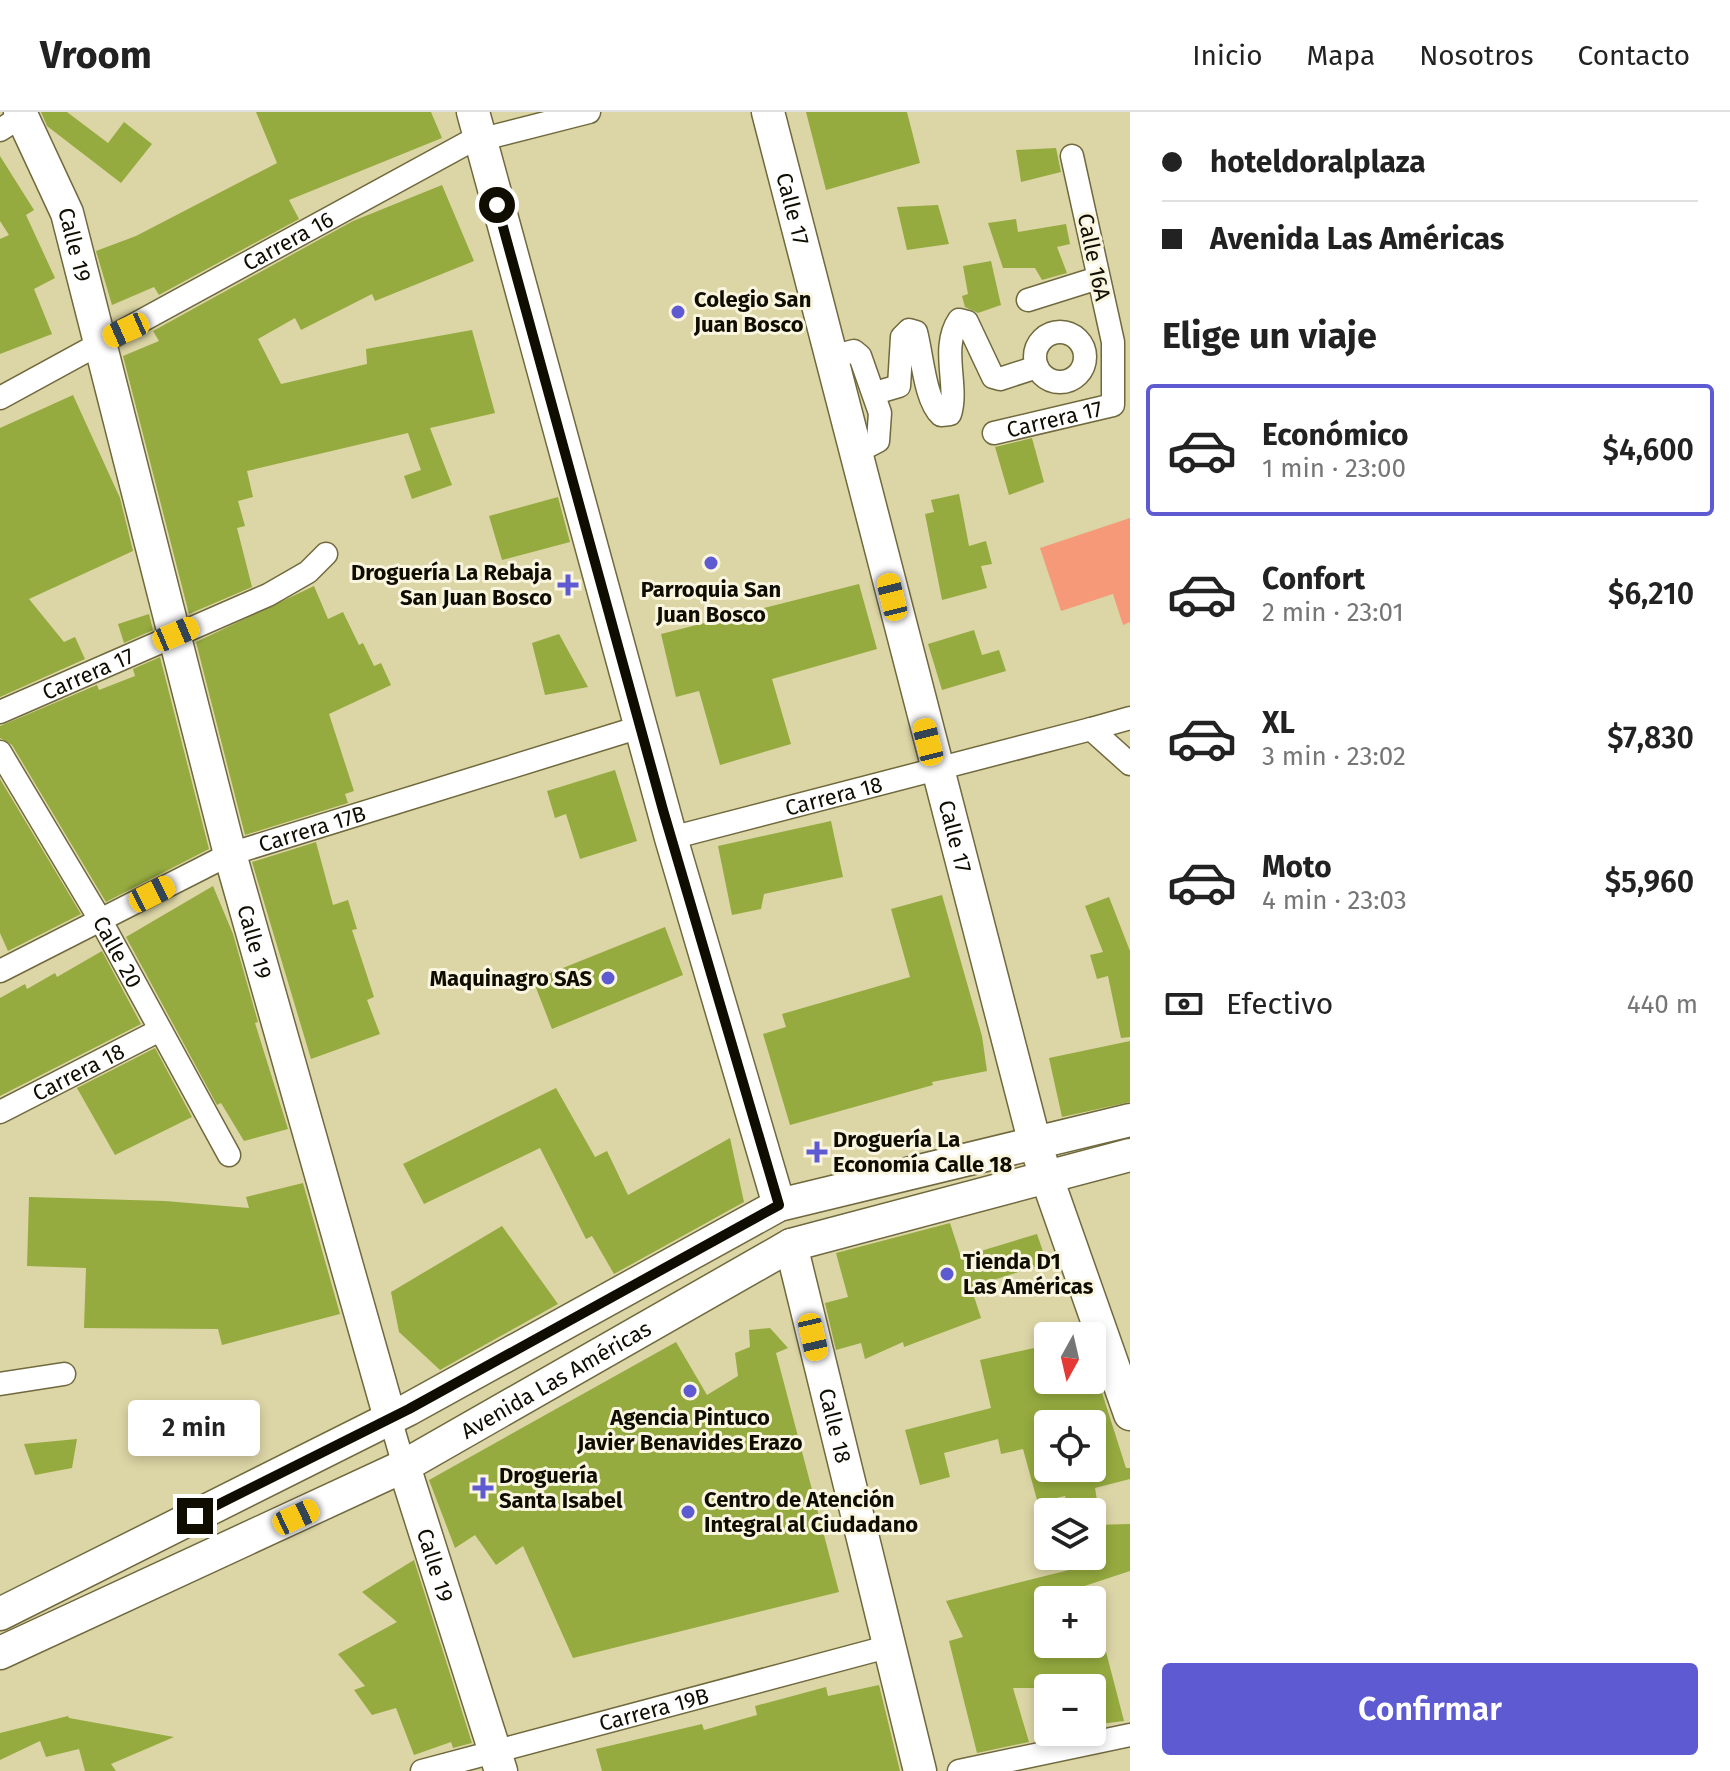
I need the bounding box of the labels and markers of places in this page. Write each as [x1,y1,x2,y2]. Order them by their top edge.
place label: Colegio San Juan Bosco [693,286,811,338]
marker: Colegio San Juan Bosco [669,303,687,321]
marker: Parroquia San Juan Bosco [702,554,720,572]
place label: Droguería La Rebaja San Juan Bosco [351,559,552,611]
marker: Droguería La Rebaja San Juan Bosco [559,576,577,594]
place label: Parroquia San Juan Bosco [641,576,781,628]
place label: Maquinagro SAS [430,965,592,992]
marker: Maquinagro SAS [599,969,617,987]
place label: Droguería La Economía Calle 18 [833,1126,1012,1178]
marker: Droguería La Economía Calle 18 [808,1143,826,1161]
place label: Tienda D1 Las Américas [963,1248,1094,1300]
marker: Tienda D1 Las Américas [938,1265,956,1283]
marker: Agencia Pintuco Javier Benavides Erazo [681,1382,699,1400]
place label: Agencia Pintuco Javier Benavides Erazo [576,1404,803,1456]
place label: Droguería Santa Isabel [499,1462,623,1514]
marker: Droguería Santa Isabel [474,1479,492,1497]
place label: Centro de Atención Integral al Ciudadano [704,1486,918,1538]
marker: Centro de Atención Integral al Ciudadano [679,1503,697,1521]

